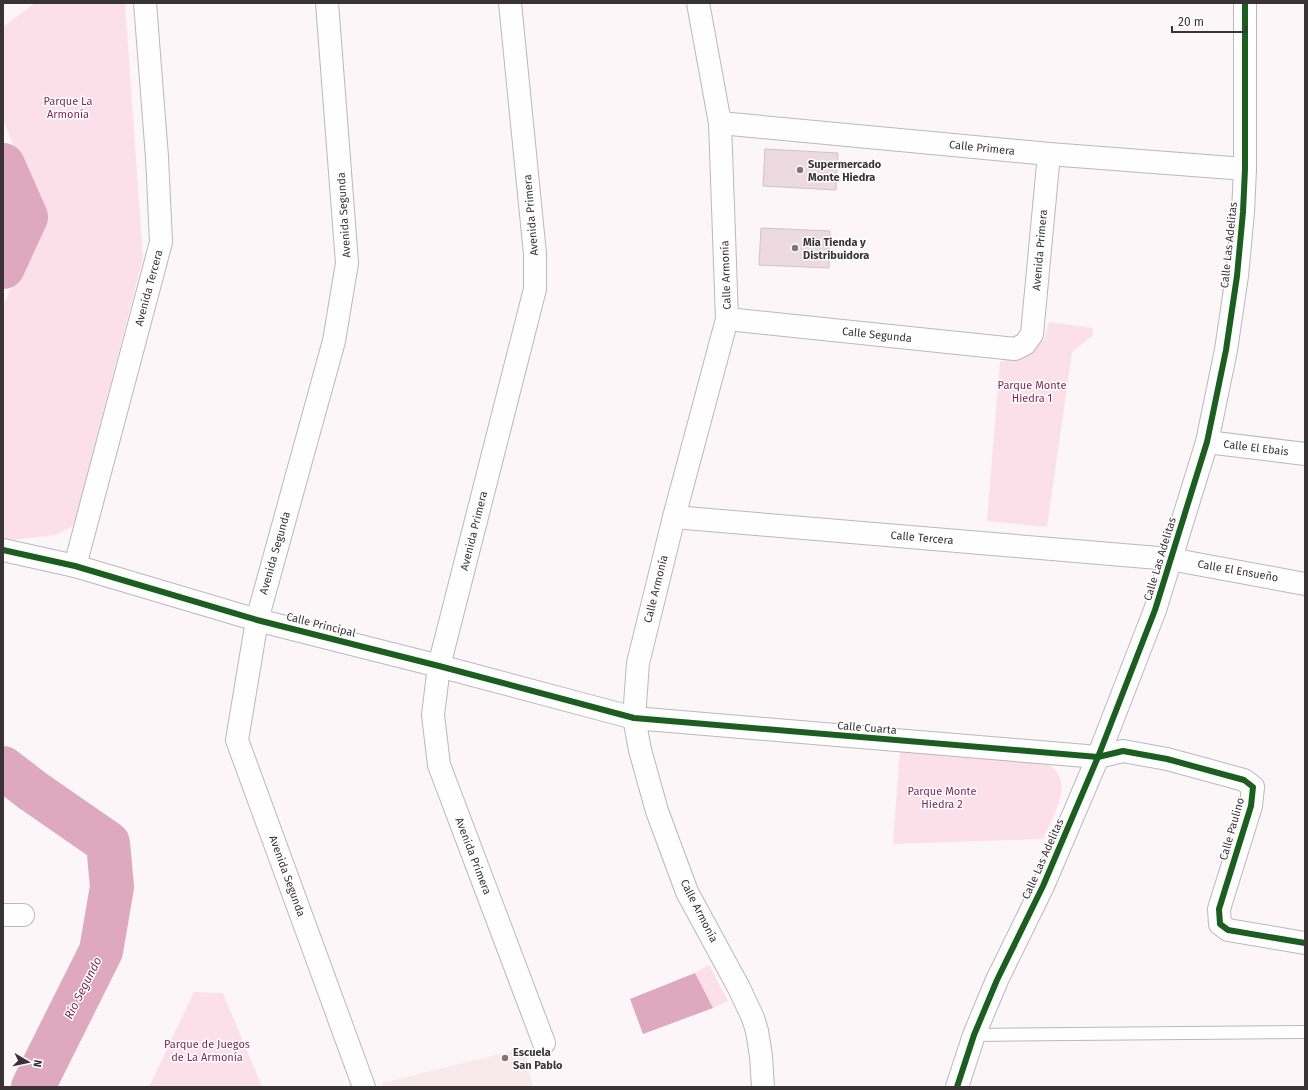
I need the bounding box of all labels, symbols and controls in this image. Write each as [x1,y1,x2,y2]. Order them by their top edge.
scale bar [1172,8,1246,34]
text: 20 m [1178,15,1204,29]
park label: Parque La Armonía [44,95,92,121]
street label: Calle Primera [948,138,1016,158]
place label: Supermercado Monte Hiedra [808,158,882,184]
marker: Supermercado Monte Hiedra [795,165,805,175]
street label: Avenida Segunda [335,172,353,258]
street label: Avenida Primera [521,174,541,256]
street label: Calle Las Adelitas [1218,201,1240,289]
street label: Avenida Primera [1030,209,1050,291]
place label: Mia Tienda y Distribuidora [803,236,869,262]
street label: Calle Armonía [718,240,734,310]
marker: Mia Tienda y Distribuidora [790,243,800,253]
street label: Avenida Tercera [133,248,165,328]
street label: Calle Segunda [841,325,913,345]
park label: Parque Monte Hiedra 1 [998,379,1066,405]
street label: Calle El Ebais [1223,438,1289,458]
street label: Avenida Primera [458,490,490,572]
street label: Avenida Segunda [257,510,293,596]
street label: Calle Las Adelitas [1141,516,1179,602]
street label: Calle Tercera [890,529,954,547]
street label: Calle Armonía [641,554,671,624]
street label: Calle El Ensueño [1197,557,1279,585]
street label: Calle Principal [285,610,357,640]
street label: Calle Cuarta [837,719,897,737]
park label: Parque Monte Hiedra 2 [908,785,976,811]
street label: Calle Paulino [1217,796,1247,862]
street label: Avenida Primera [452,816,494,896]
street label: Calle Las Adelitas [1019,817,1067,901]
street label: Avenida Segunda [266,834,308,919]
street label: Calle Armonía [678,877,720,945]
water label: Río Segundo [61,954,105,1021]
park label: Parque de Juegos de La Armonía [164,1038,250,1064]
north arrow [8,1042,48,1082]
place label: Escuela San Pablo [513,1046,563,1072]
marker: Escuela San Pablo [500,1053,510,1063]
text: N [30,1059,44,1068]

